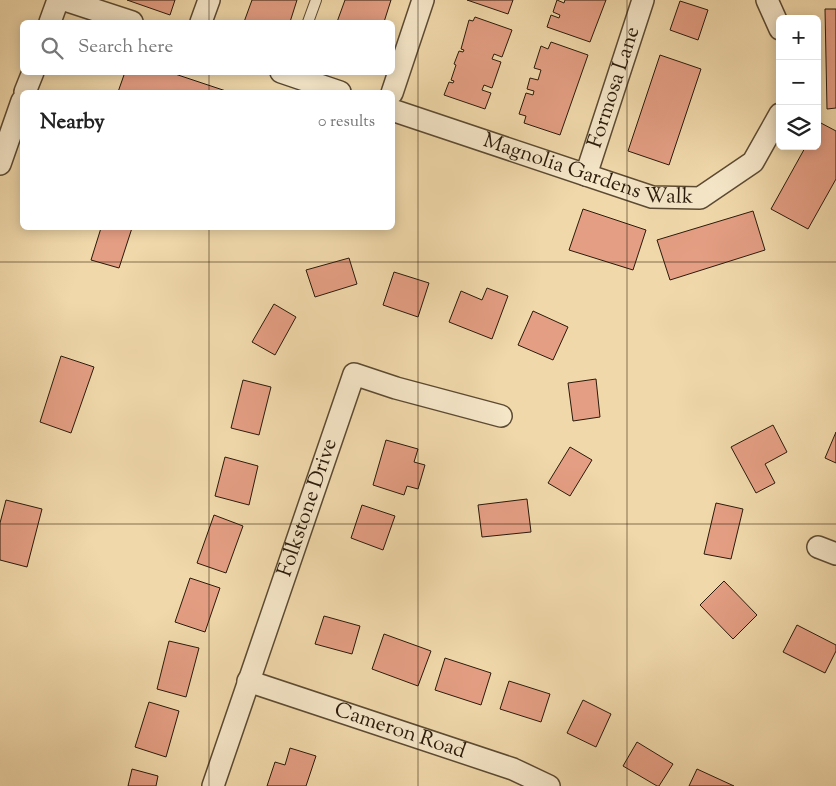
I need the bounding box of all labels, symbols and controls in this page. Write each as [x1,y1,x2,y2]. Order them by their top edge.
map controls [776,15,821,150]
button: + [776,15,821,60]
search box [20,20,395,75]
street label: Formosa Lane [581,23,648,152]
icon: search [38,34,66,62]
text: Search here [78,34,173,61]
button: − [776,60,821,105]
button: layers [776,105,821,150]
text: Nearby [40,108,105,138]
text: 0 results [318,111,375,134]
street label: Magnolia Gardens Walk [479,126,694,213]
street label: Folkstone Drive [271,435,346,581]
street label: Cameron Road [330,696,470,767]

